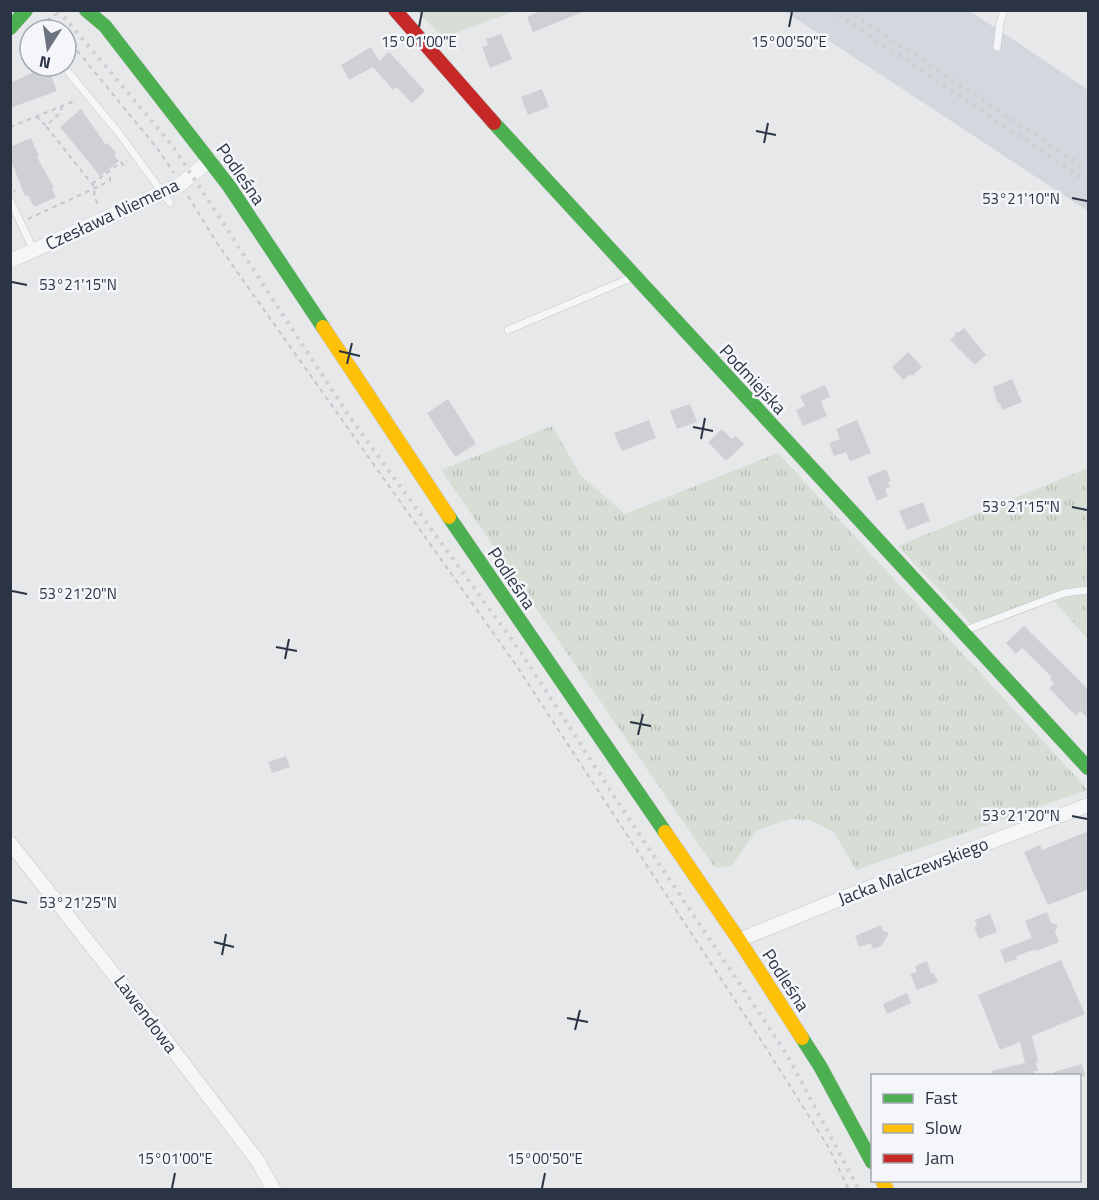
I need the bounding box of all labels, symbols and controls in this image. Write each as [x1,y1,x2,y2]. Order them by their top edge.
north arrow [18,18,78,78]
text: 15°01'00"E [381,30,457,53]
text: 15°00'50"E [751,30,827,53]
text: N [37,50,53,76]
street label: Podleśna [210,138,272,210]
street label: Czesława Niemena [41,171,183,257]
text: 53°21'10"N [982,187,1060,210]
text: 53°21'15"N [39,273,117,296]
street label: Podmiejska [713,338,793,420]
text: 53°21'15"N [982,495,1060,518]
street label: Podleśna [481,541,543,615]
text: 53°21'20"N [39,582,117,605]
text: 53°21'20"N [982,804,1060,827]
street label: Jacka Malczewskiego [834,830,992,912]
text: 53°21'25"N [39,891,117,914]
street label: Podleśna [756,943,816,1017]
street label: Lawendowa [108,969,184,1059]
legend [871,1074,1081,1182]
text: Fast [925,1084,958,1111]
text: Slow [925,1114,962,1141]
text: Jam [925,1144,954,1171]
text: 15°01'00"E [137,1147,213,1170]
text: 15°00'50"E [507,1147,583,1170]

